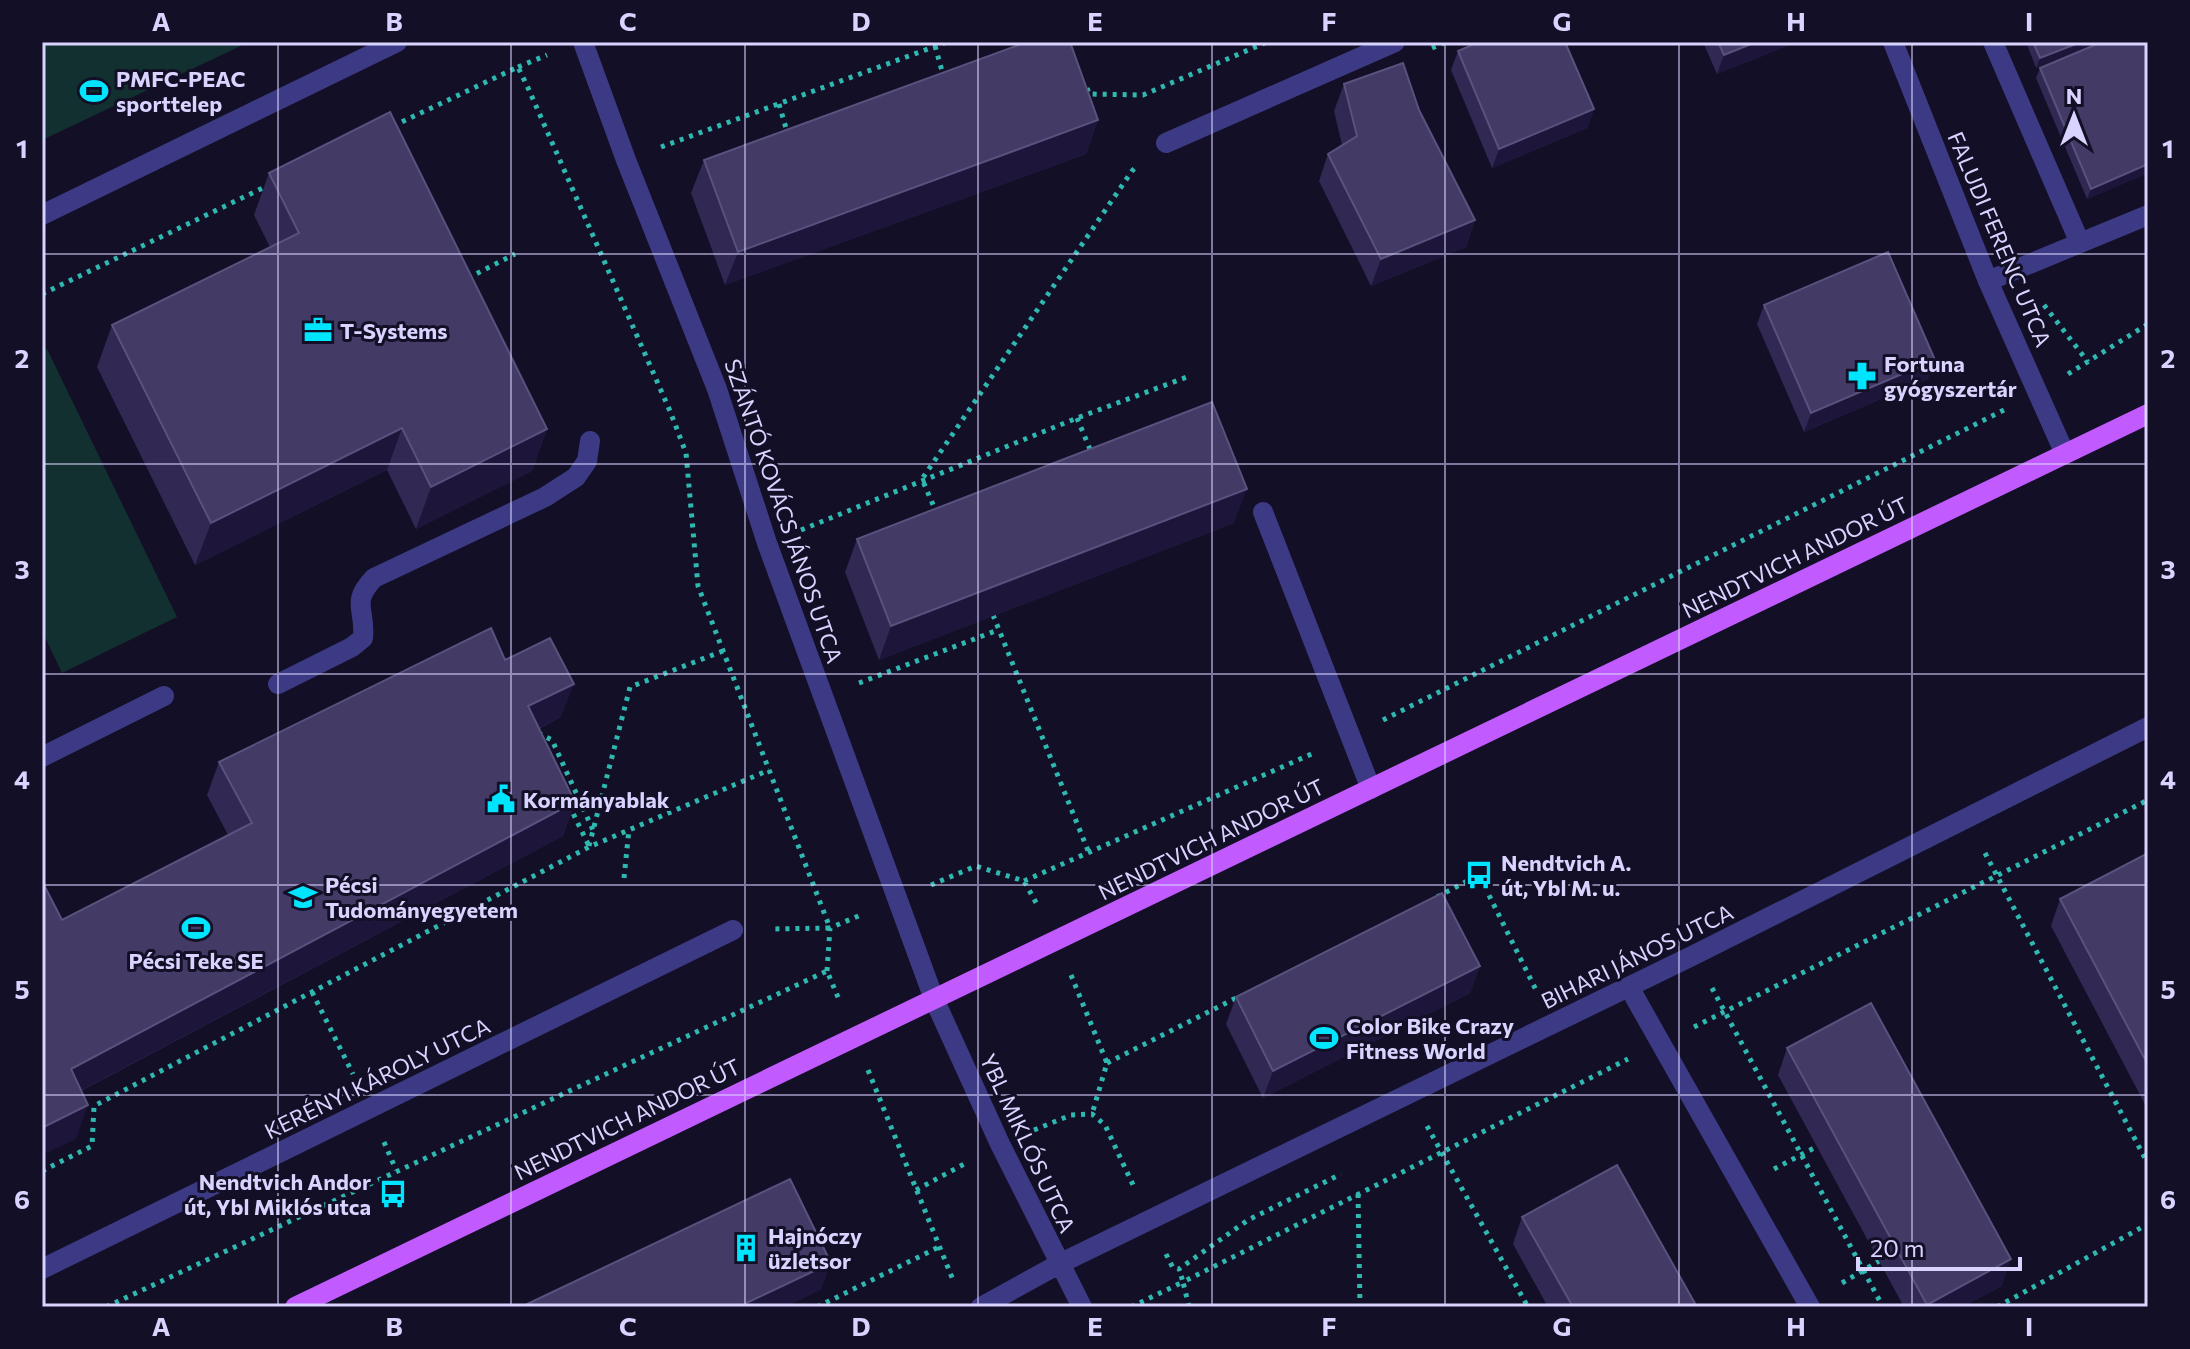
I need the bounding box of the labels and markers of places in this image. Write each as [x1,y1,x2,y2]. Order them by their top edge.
place label: PMFC-PEAC sporttelep [116,65,246,117]
sports icon: PMFC-PEAC sporttelep [79,76,109,106]
office icon: T-Systems [303,315,333,345]
place label: T-Systems [340,317,448,344]
place label: Fortuna gyógyszertár [1884,350,2017,402]
pharmacy icon: Fortuna gyógyszertár [1847,361,1877,391]
public building icon: Kormányablak [486,784,516,814]
place label: Kormányablak [523,786,670,813]
place label: Nendtvich A. út, Ybl M. u. [1501,849,1631,901]
bus stop icon: Nendtvich A. út, Ybl M. u. [1464,860,1494,890]
place label: Pécsi Tudományegyetem [325,871,518,923]
school or university icon: Pécsi Tudományegyetem [288,882,318,912]
sports icon: Pécsi Teke SE [181,913,211,943]
place label: Pécsi Teke SE [128,947,264,974]
place label: Color Bike Crazy Fitness World [1346,1012,1514,1064]
sports icon: Color Bike Crazy Fitness World [1309,1023,1339,1053]
place label: Nendtvich Andor út, Ybl Miklós utca [184,1168,371,1220]
bus stop icon: Nendtvich Andor út, Ybl Miklós utca [378,1179,408,1209]
place label: Hajnóczy üzletsor [768,1222,862,1274]
building icon: Hajnóczy üzletsor [731,1233,761,1263]

